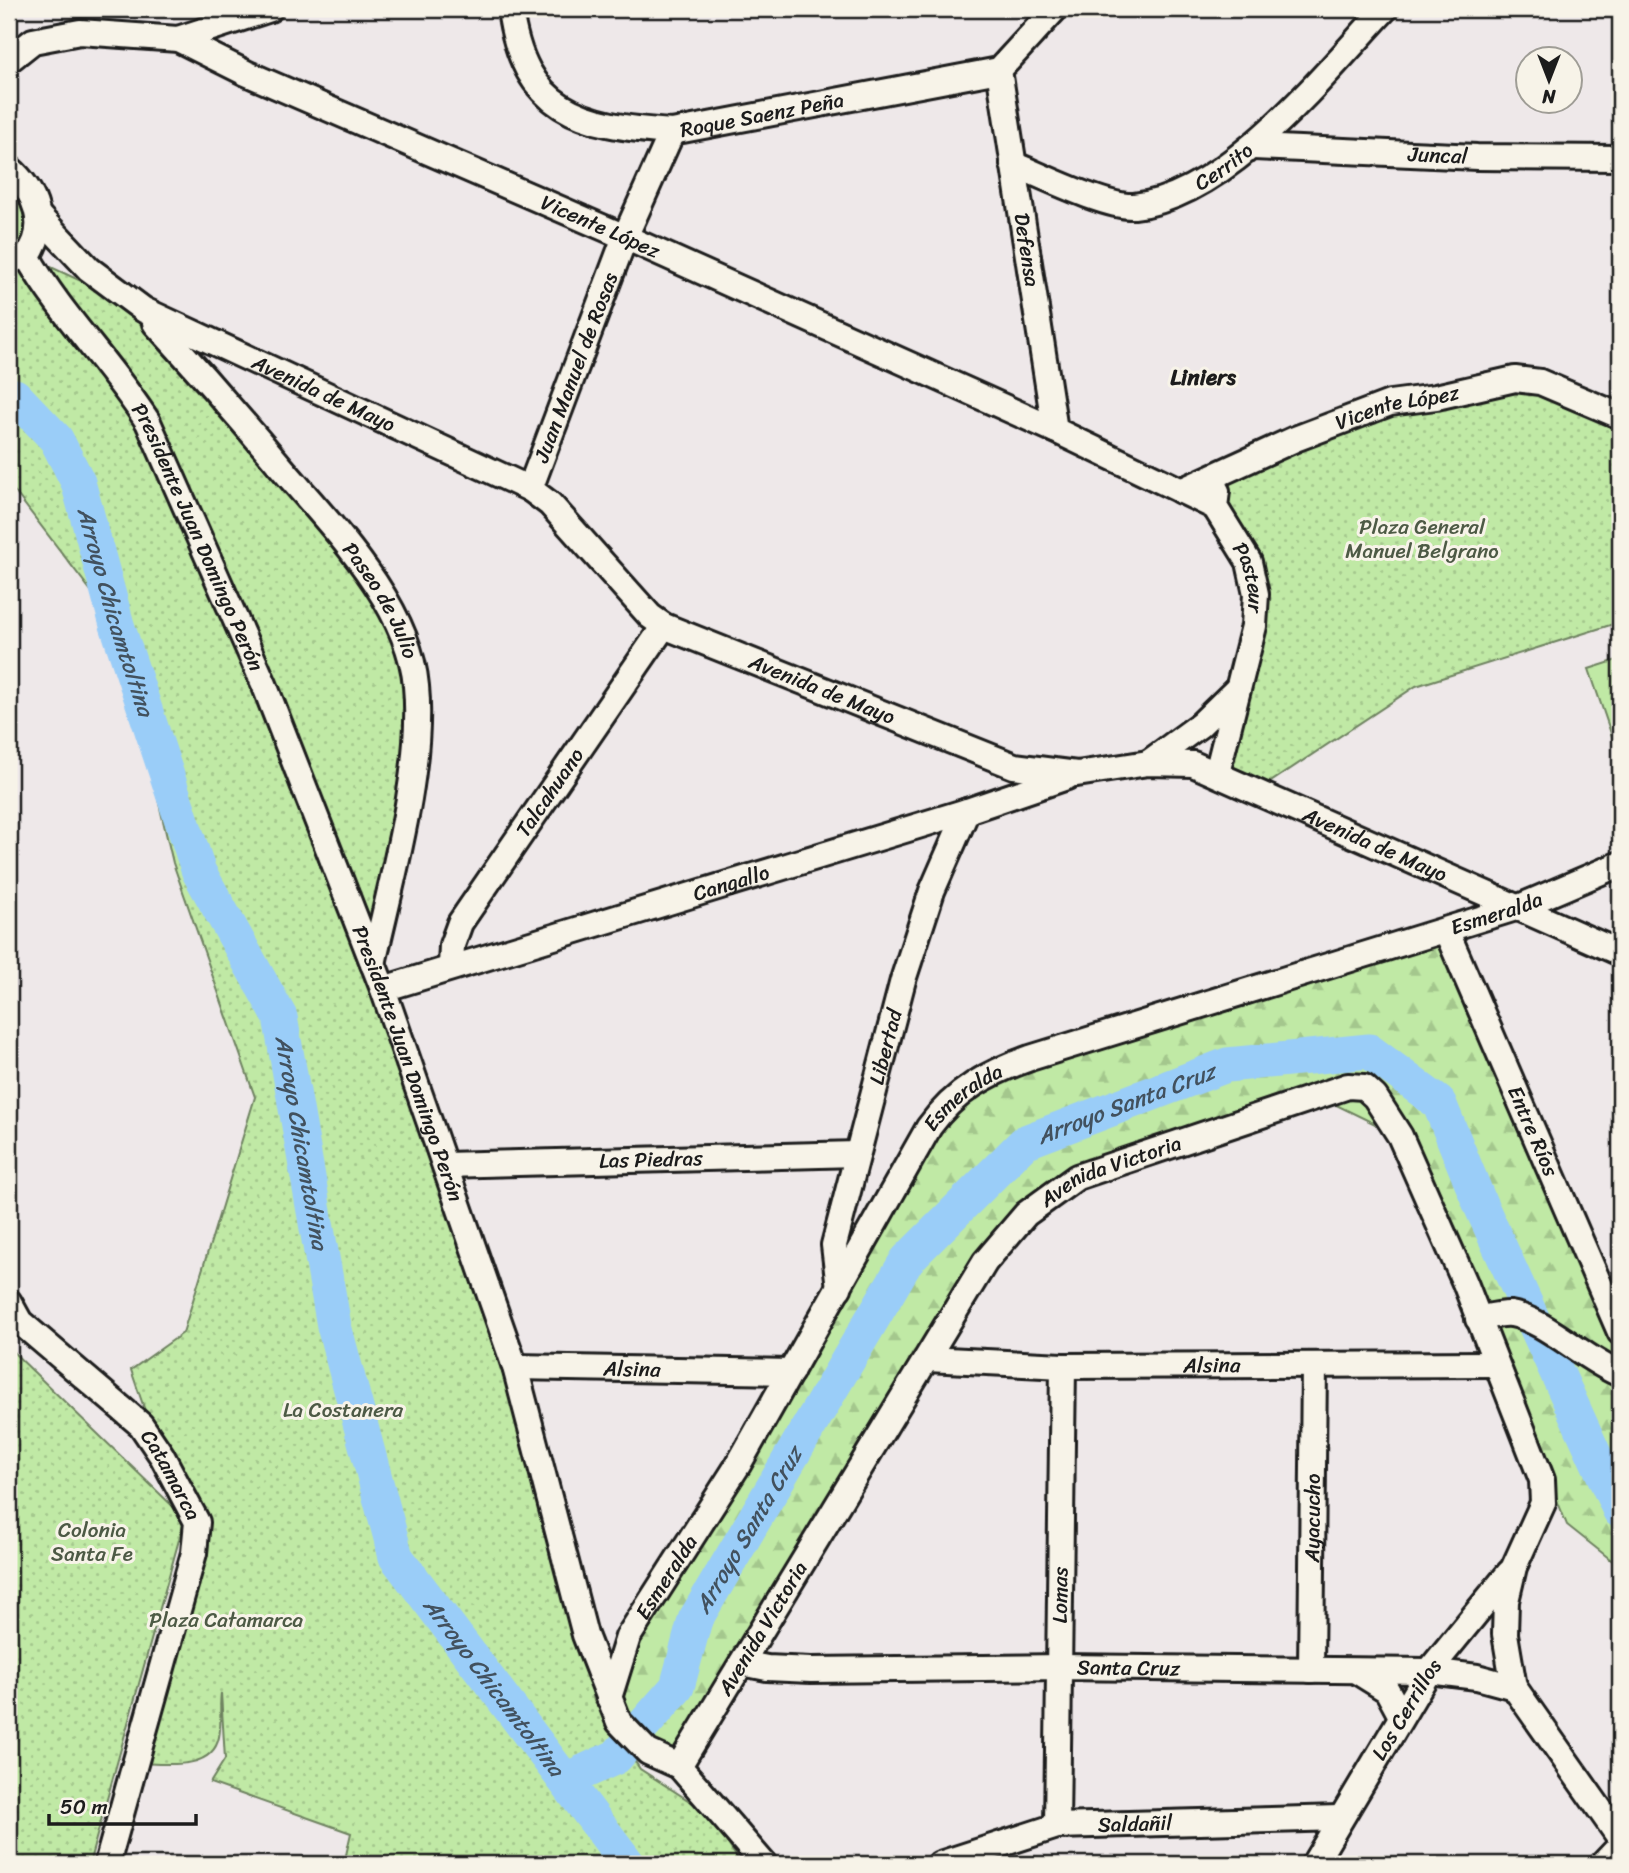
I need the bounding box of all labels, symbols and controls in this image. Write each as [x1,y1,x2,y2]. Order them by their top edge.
north arrow [1514,46,1584,116]
text: N [1542,80,1557,113]
street label: Roque Saenz Peña [677,81,847,149]
street label: Cerrito [1187,132,1262,201]
street label: Juncal [1406,135,1469,176]
street label: Vicente López [535,184,667,270]
street label: Defensa [1003,210,1052,290]
street label: Juan Manuel de Rosas [522,266,629,469]
street label: Avenida de Mayo [245,343,402,443]
district label: Liniers [1170,357,1236,398]
street label: Vicente López [1330,373,1464,441]
street label: Presidente Juan Domingo Perón [121,394,275,678]
water label: Arroyo Chicamtoltina [65,502,167,724]
park label: Plaza General Manuel Belgrano [1345,508,1499,570]
street label: Paseo de Julio [332,533,429,664]
street label: Pasteur [1222,534,1275,615]
street label: Avenida de Mayo [742,642,901,736]
street label: Talcahuano [505,739,595,845]
street label: Avenida de Mayo [1296,795,1453,893]
street label: Cangallo [688,853,774,912]
street label: Esmeralda [1446,880,1549,946]
street label: Presidente Juan Domingo Perón [341,920,475,1207]
street label: Libertad [858,1003,914,1089]
water label: Arroyo Chicamtoltina [262,1032,341,1255]
water label: Arroyo Santa Cruz [1030,1050,1224,1157]
street label: Esmeralda [913,1052,1010,1140]
street label: Entre Ríos [1496,1079,1570,1183]
street label: Avenida Victoria [1030,1124,1187,1218]
street label: Las Piedras [599,1139,704,1180]
street label: Alsina [1182,1346,1241,1384]
street label: Alsina [602,1350,661,1389]
park label: La Costanera [283,1391,404,1429]
street label: Catamarca [130,1421,212,1528]
water label: Arroyo Santa Cruz [683,1436,816,1622]
street label: Ayacucho [1293,1473,1332,1564]
park label: Colonia Santa Fe [51,1511,133,1573]
street label: Esmeralda [625,1526,708,1627]
street label: Avenida Victoria [706,1553,819,1704]
street label: Lomas [1041,1566,1079,1624]
water label: Arroyo Chicamtoltina [412,1588,577,1788]
park label: Plaza Catamarca [149,1601,304,1639]
street label: Santa Cruz [1077,1648,1181,1687]
street label: Los Cerrillos [1361,1649,1452,1768]
scale bar [49,1782,196,1826]
text: 50 m [60,1788,108,1826]
street label: Saldañil [1097,1804,1174,1844]

